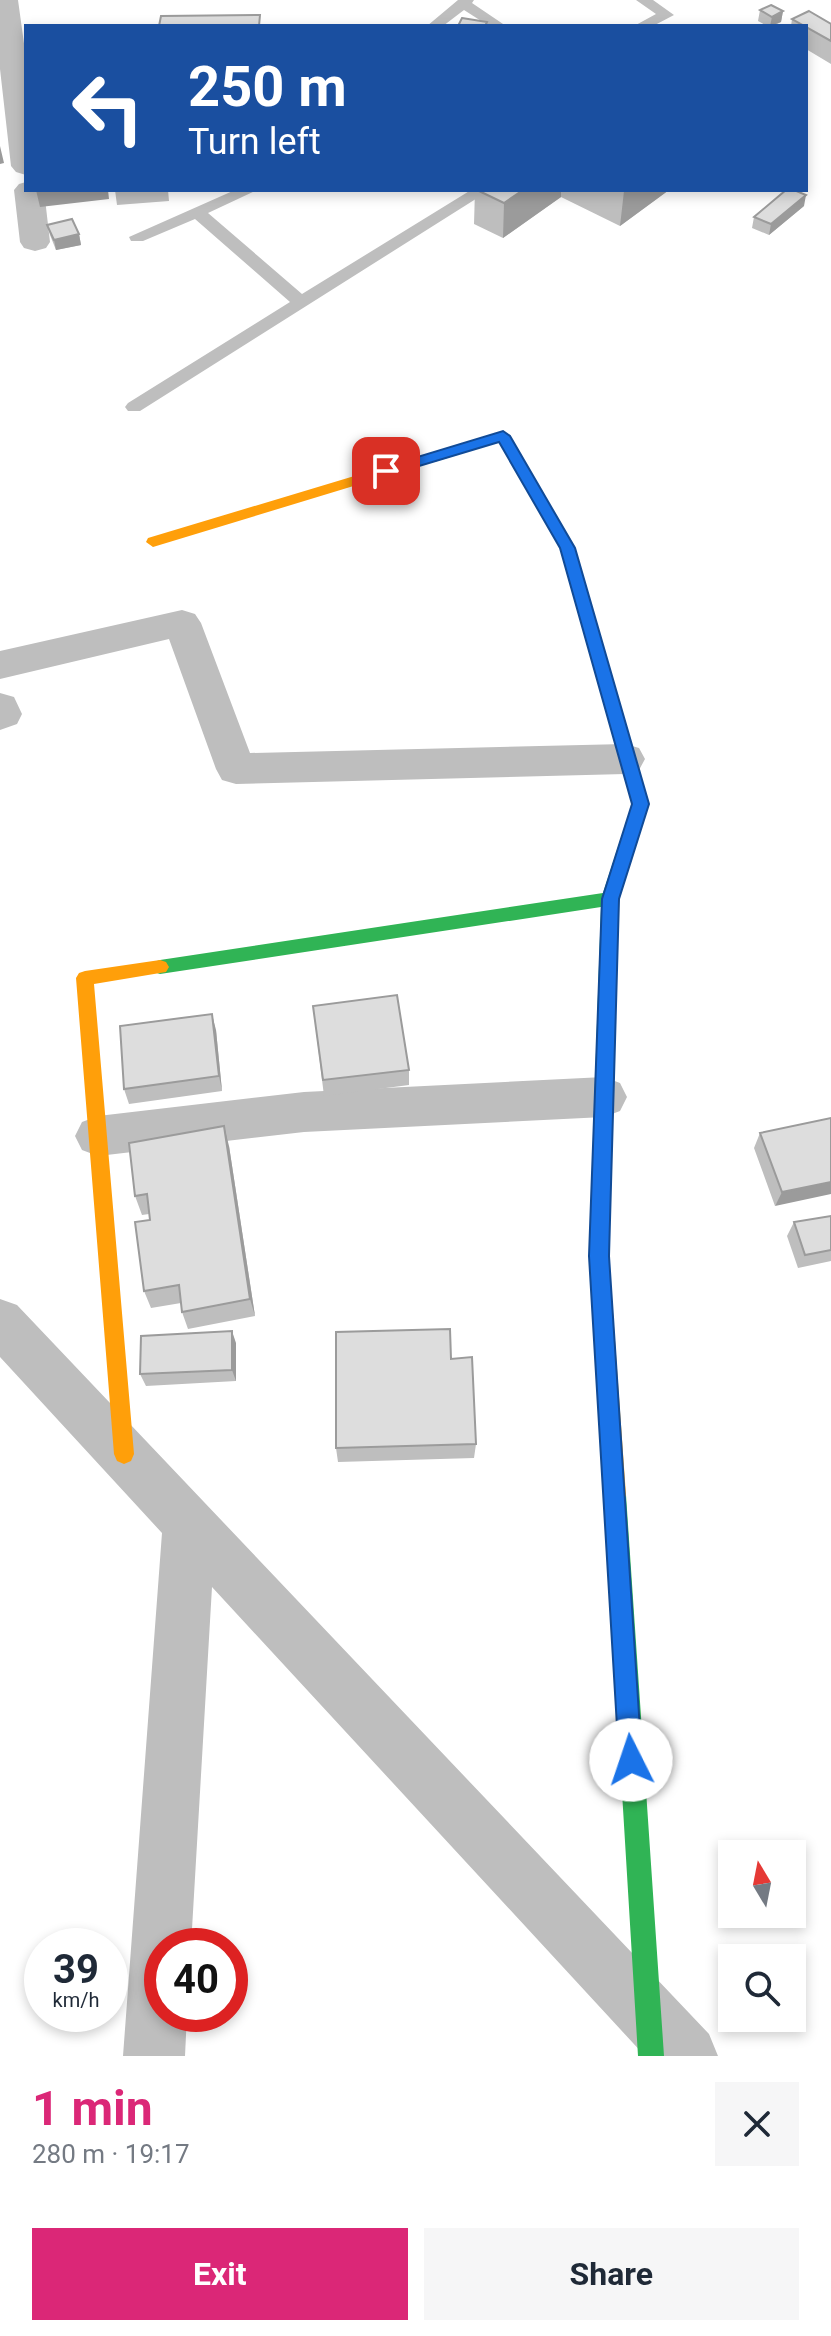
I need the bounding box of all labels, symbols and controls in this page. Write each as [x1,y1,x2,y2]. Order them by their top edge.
text: 250 m [188,54,347,120]
icon: left [56,56,160,160]
text: Turn left [188,121,321,163]
pin [352,437,420,505]
icon: arrive [364,449,408,493]
position arrow [589,1718,673,1802]
north arrow [718,1840,806,1928]
map controls [718,1840,806,2032]
speed limit sign: 40 [144,1928,248,2032]
button: search [718,1944,806,2032]
text: 39 [53,1946,99,1993]
text: km/h [53,1988,99,2012]
text: 1 min [32,2080,153,2137]
button: close [715,2082,799,2166]
text: 280 m · 19:17 [32,2139,190,2169]
button: Exit [32,2228,408,2320]
button: Share [424,2228,799,2320]

